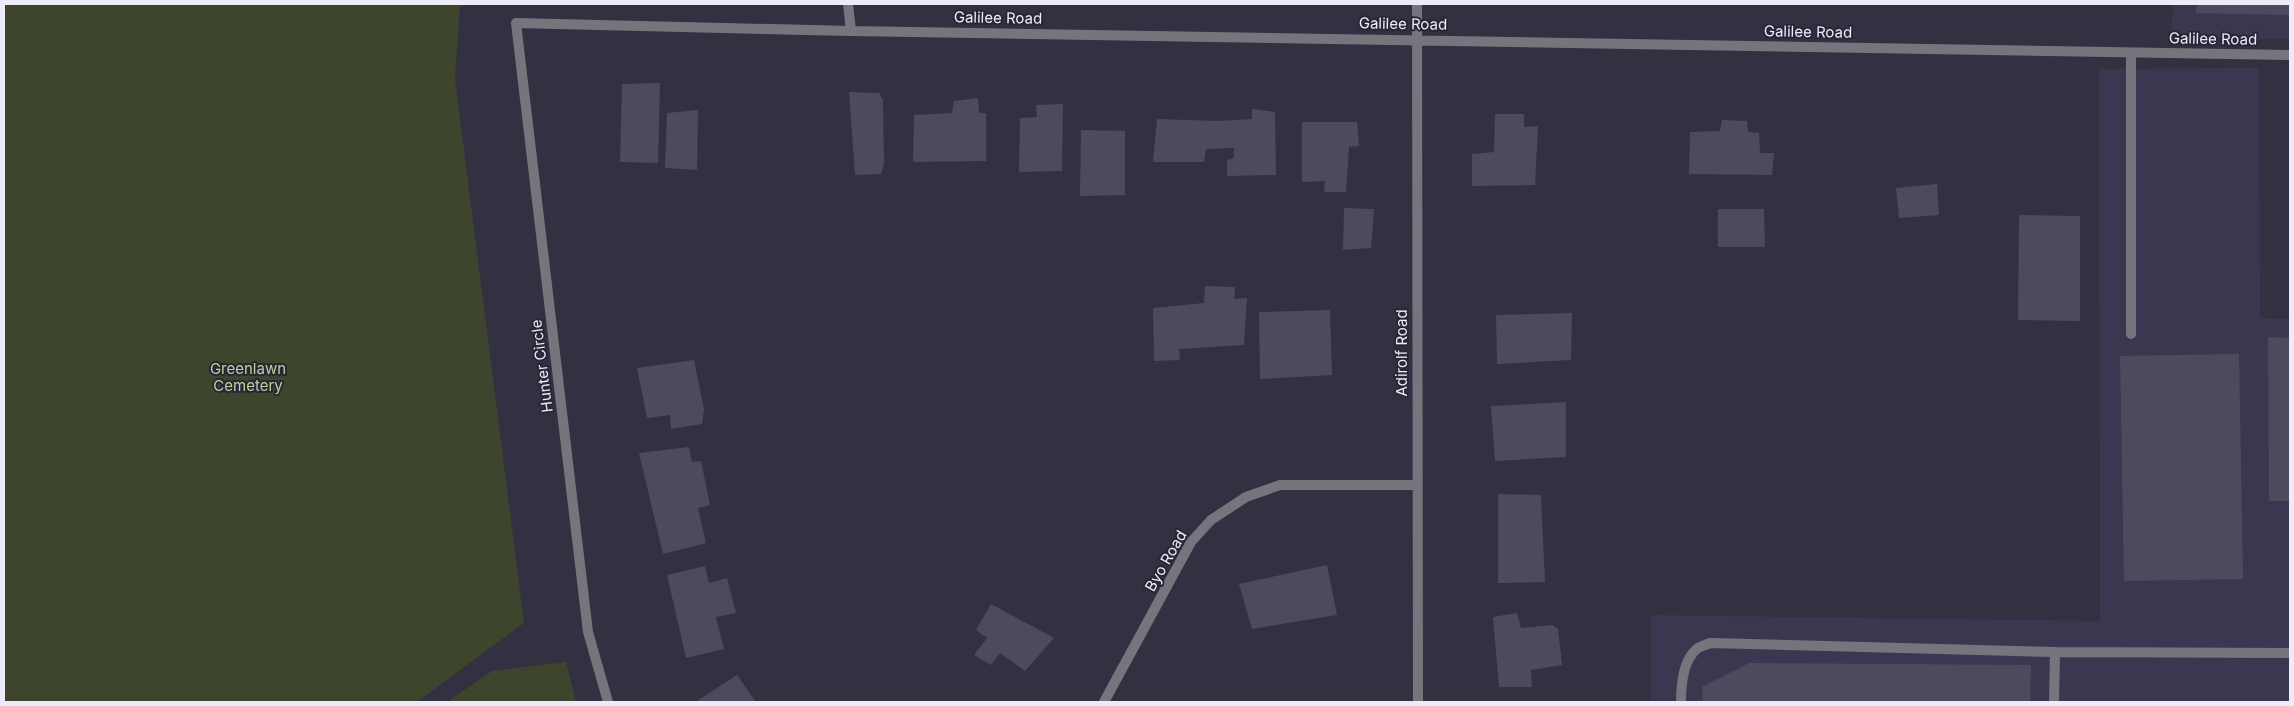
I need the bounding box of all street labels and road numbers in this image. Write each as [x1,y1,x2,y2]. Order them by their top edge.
street label: Galilee Road [954,7,1042,28]
street label: Galilee Road [1359,13,1447,34]
street label: Galilee Road [1764,21,1852,42]
street label: Galilee Road [2169,28,2257,49]
street label: Adirolf Road [1392,309,1411,397]
street label: Hunter Circle [526,319,557,413]
street label: Byo Road [1140,527,1191,595]

